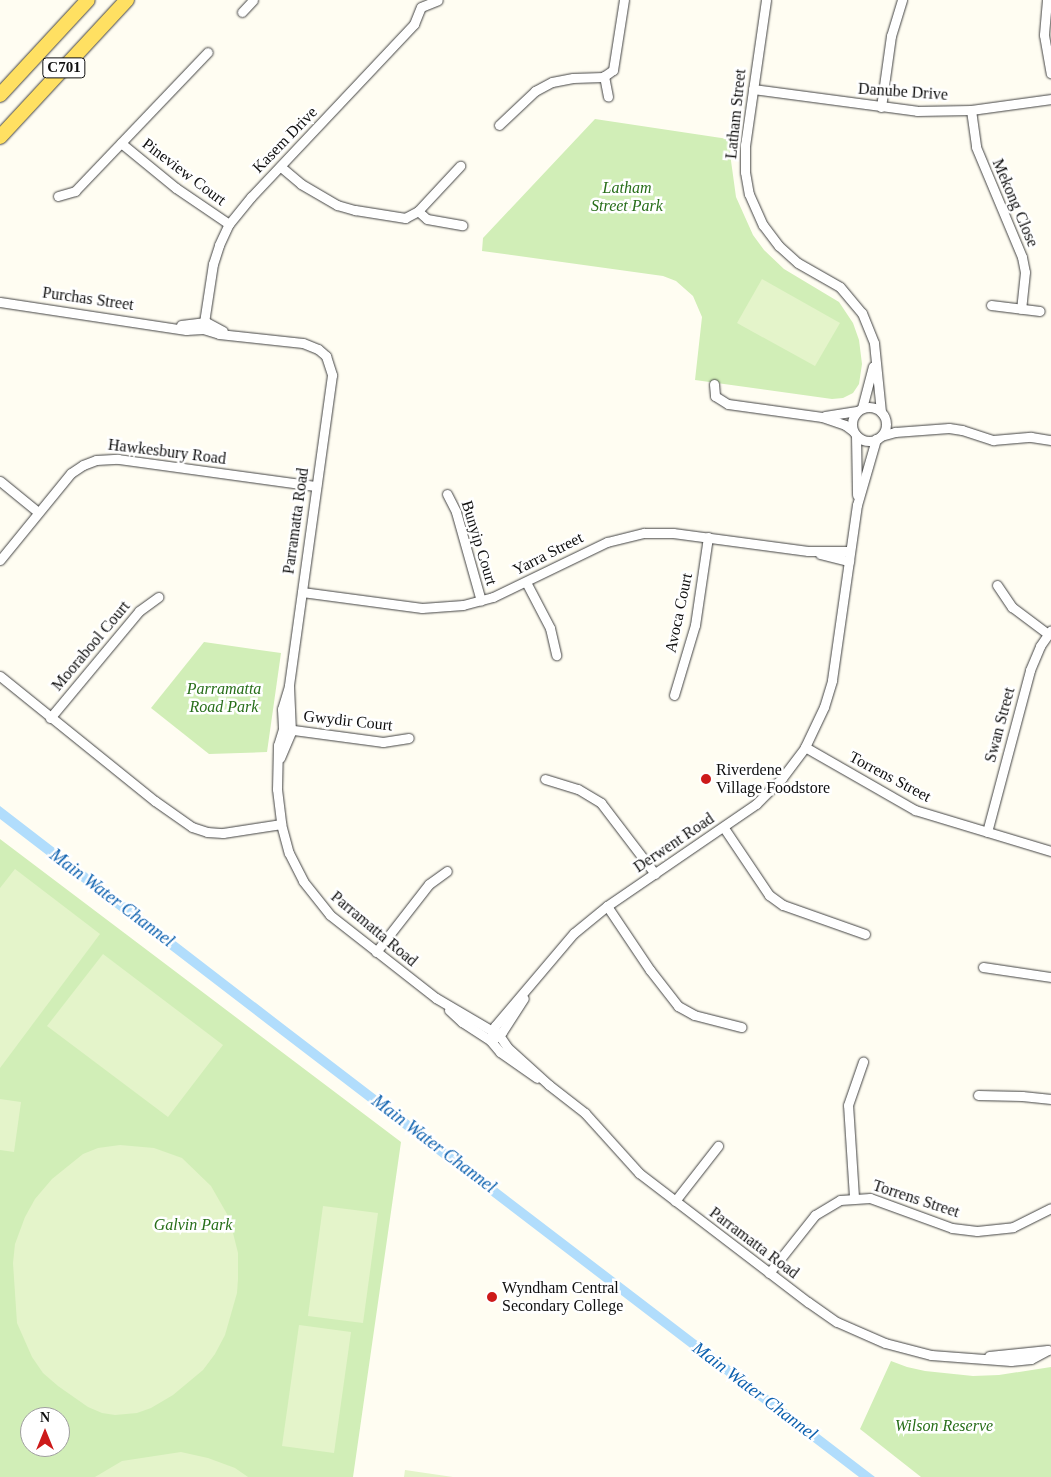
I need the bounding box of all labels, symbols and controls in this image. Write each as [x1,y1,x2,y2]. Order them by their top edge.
road number: C701 [42,56,86,80]
street label: Latham Street [722,68,750,160]
street label: Danube Drive [857,79,949,105]
street label: Kasem Drive [249,103,321,177]
street label: Pineview Court [138,134,230,210]
street label: Mekong Close [988,156,1042,250]
park label: Latham Street Park [591,178,663,216]
street label: Purchas Street [41,283,135,315]
street label: Hawkesbury Road [107,435,227,469]
street label: Parramatta Road [279,467,313,575]
street label: Bunyip Court [457,498,501,588]
street label: Yarra Street [510,528,586,580]
street label: Avoca Court [661,571,697,655]
street label: Moorabool Court [48,597,134,695]
park label: Parramatta Road Park [187,679,261,717]
street label: Swan Street [981,685,1019,765]
street label: Gwydir Court [303,707,393,735]
street label: Torrens Street [846,747,934,807]
place label: Riverdene Village Foodstore [716,760,830,798]
marker: Riverdene Village Foodstore [700,773,712,785]
street label: Derwent Road [630,809,718,877]
water label: Main Water Channel [45,844,179,952]
street label: Parramatta Road [327,887,421,971]
water label: Main Water Channel [367,1090,501,1198]
street label: Torrens Street [870,1176,962,1222]
street label: Parramatta Road [705,1203,803,1283]
park label: Galvin Park [154,1215,232,1235]
place label: Wyndham Central Secondary College [502,1278,623,1316]
marker: Wyndham Central Secondary College [486,1291,498,1303]
water label: Main Water Channel [688,1337,822,1445]
north arrow [20,1407,70,1457]
text: N [40,1410,50,1425]
park label: Wilson Reserve [895,1416,993,1436]

